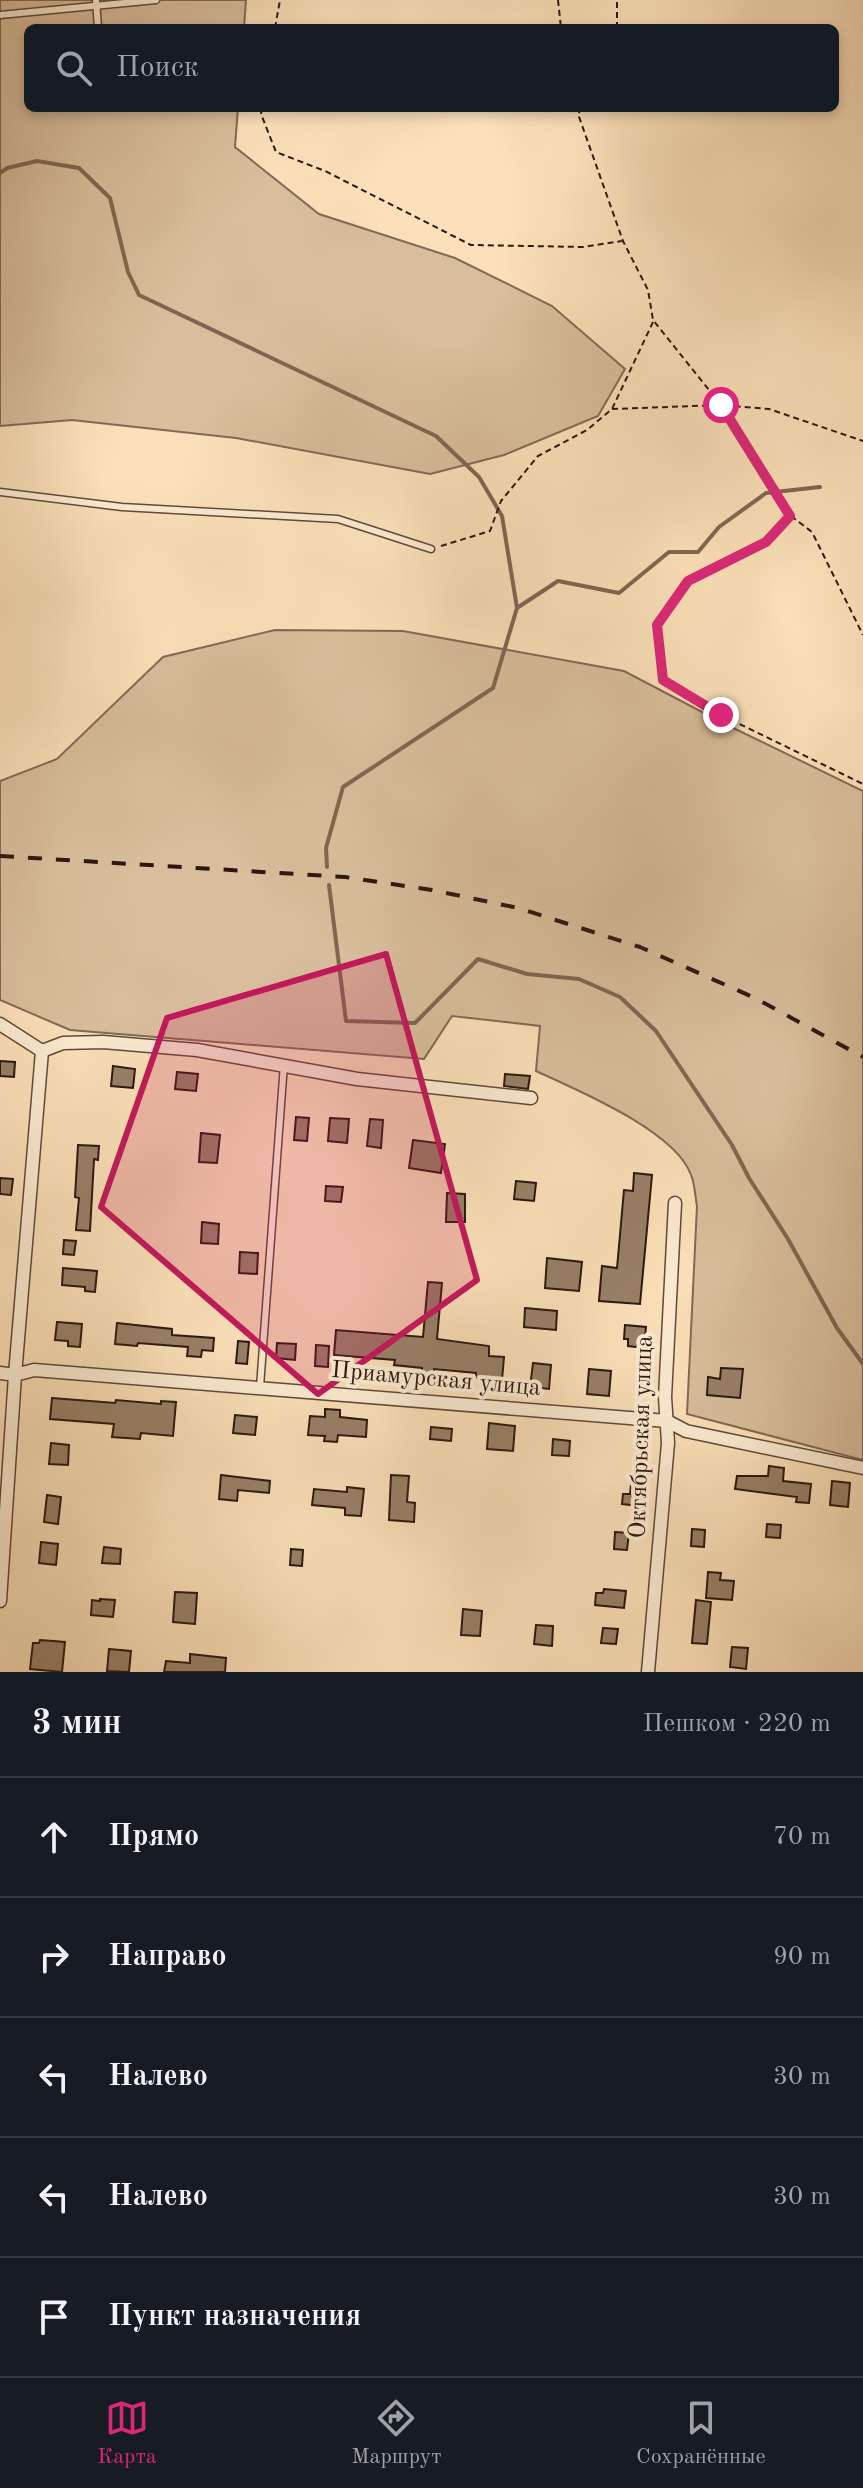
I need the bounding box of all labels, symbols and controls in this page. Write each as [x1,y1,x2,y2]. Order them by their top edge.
search box [24,24,839,112]
icon: search [52,46,96,90]
text: Поиск [116,53,199,83]
route start [703,387,739,423]
route end [703,697,739,733]
street label: Октябрьская улица [626,1335,658,1539]
street label: Приамурская улица [330,1359,542,1401]
text: 3 мин [32,1707,122,1741]
text: Пешком · 220 m [643,1711,831,1737]
icon: ahead [32,1815,76,1859]
text: Прямо [108,1822,199,1852]
text: 70 m [773,1824,831,1850]
icon: right [32,1935,76,1979]
text: Направо [108,1942,227,1972]
text: 90 m [773,1944,831,1970]
icon: left [32,2055,76,2099]
text: Налево [108,2062,208,2092]
text: 30 m [773,2064,831,2090]
icon: left [32,2175,76,2219]
text: Налево [108,2182,208,2212]
text: 30 m [773,2184,831,2210]
icon: arrive [32,2295,76,2339]
text: Пункт назначения [108,2302,361,2332]
tab: Карта [97,2396,157,2471]
tab: Маршрут [351,2396,442,2471]
tab: Сохранённые [636,2396,766,2471]

